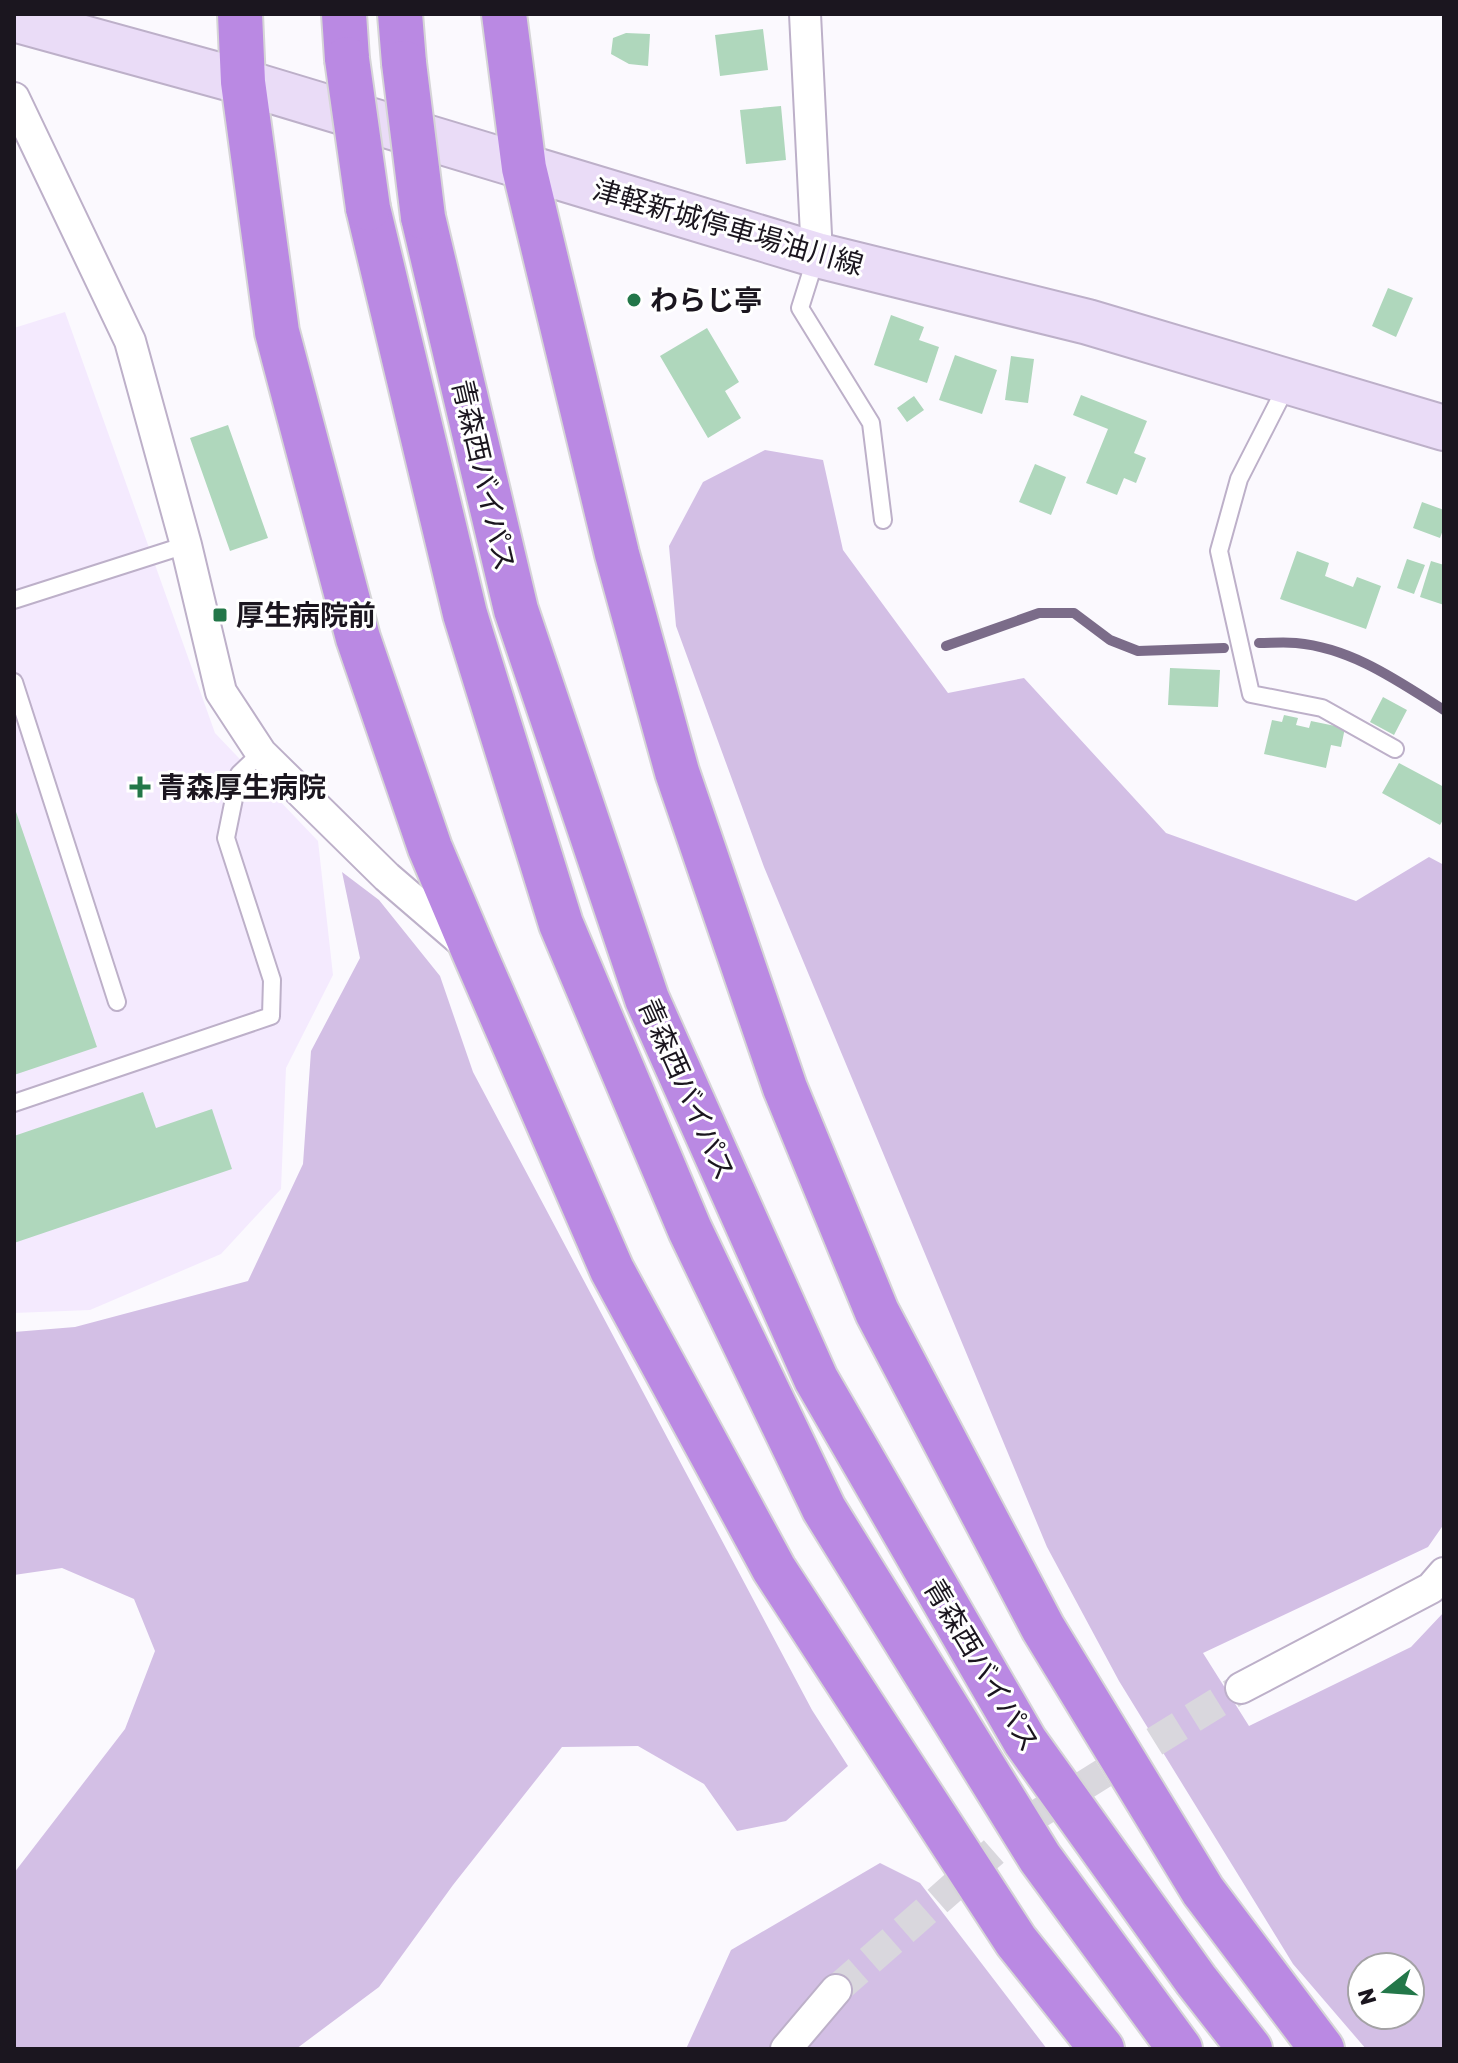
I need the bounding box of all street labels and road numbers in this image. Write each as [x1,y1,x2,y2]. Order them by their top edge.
street label: 津軽新城停車場油川線 [589,173,867,282]
street label: 青森西バイパス [445,376,522,574]
street label: 青森西バイパス [632,993,741,1185]
street label: 青森西バイパス [917,1573,1046,1758]

